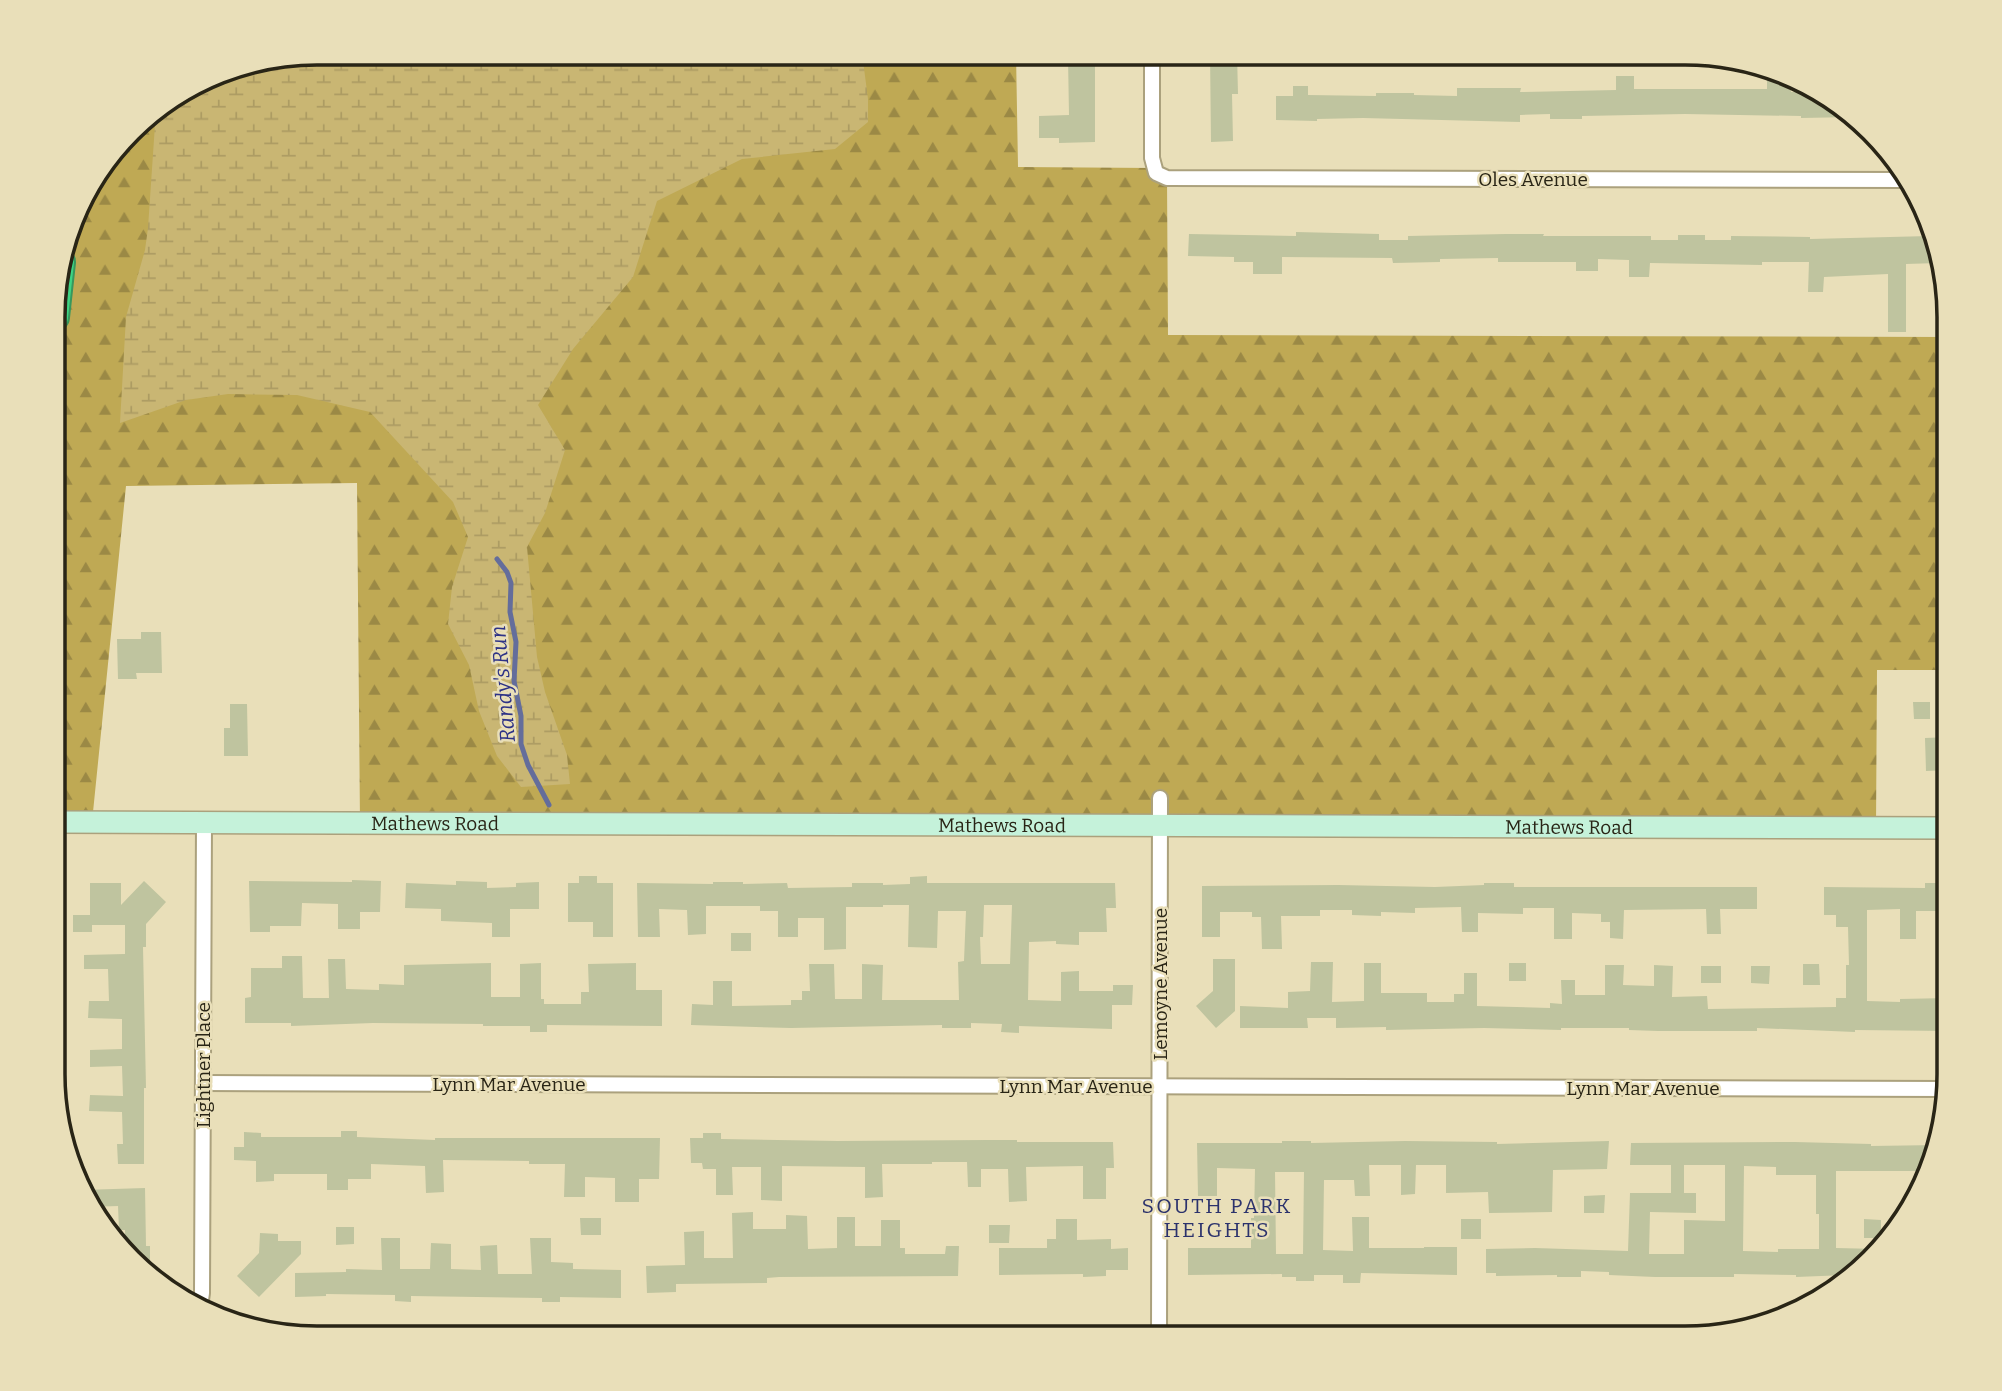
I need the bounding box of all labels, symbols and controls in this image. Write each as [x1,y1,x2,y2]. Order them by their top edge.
street label: Oles Avenue [1478,168,1588,191]
water label: Randy's Run [485,625,521,743]
street label: Mathews Road [371,812,499,835]
street label: Mathews Road [938,814,1066,837]
street label: Mathews Road [1505,816,1633,839]
street label: Lemoyne Avenue [1149,908,1172,1060]
street label: Lightner Place [192,1002,215,1128]
street label: Lynn Mar Avenue [432,1073,586,1096]
street label: Lynn Mar Avenue [999,1075,1153,1098]
street label: Lynn Mar Avenue [1566,1077,1720,1100]
district label: SOUTH PARK HEIGHTS [1142,1193,1292,1243]

